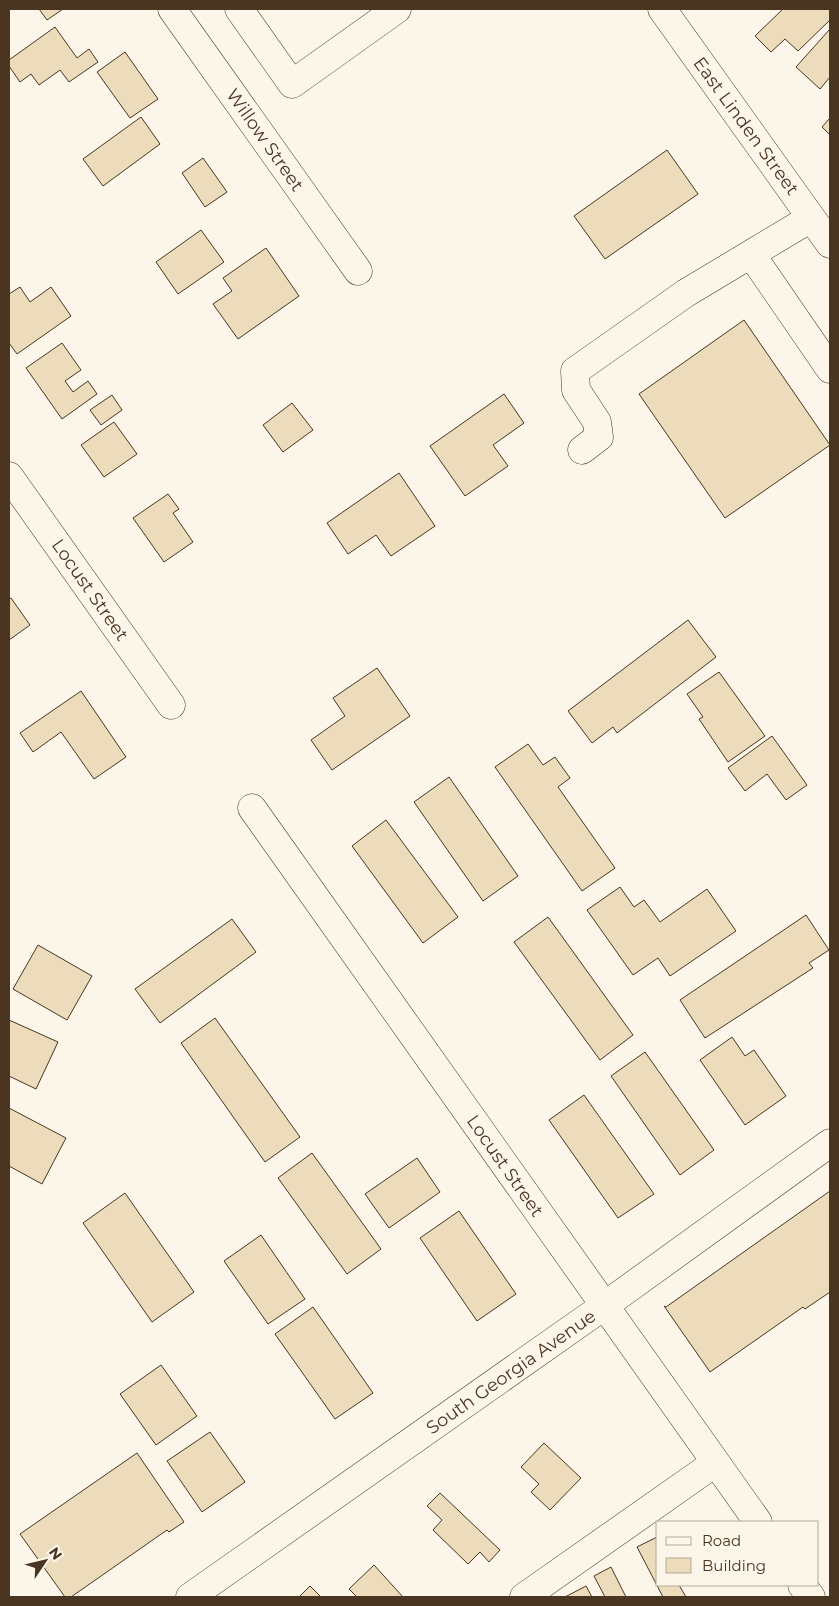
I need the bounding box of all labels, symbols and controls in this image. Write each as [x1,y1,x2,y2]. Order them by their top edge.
street label: East Linden Street [689,53,803,199]
street label: Willow Street [222,84,308,196]
street label: Locust Street [47,535,133,645]
street label: Locust Street [462,1111,548,1221]
street label: South Georgia Avenue [422,1305,600,1439]
legend [656,1521,819,1586]
text: Road [702,1531,741,1550]
north arrow [20,1536,70,1586]
text: N [45,1544,66,1563]
text: Building [702,1556,766,1575]

